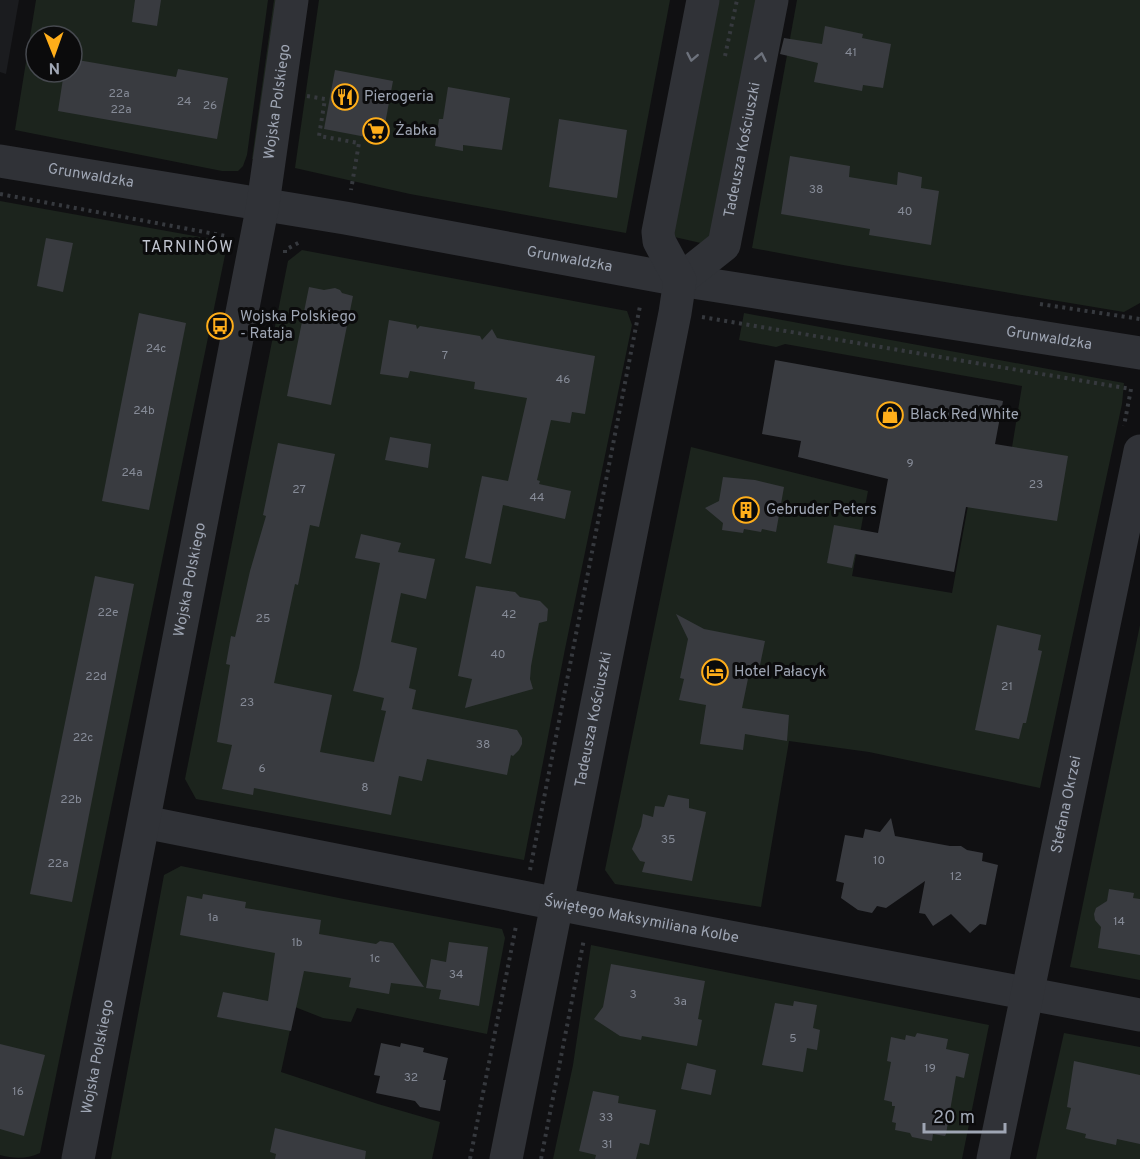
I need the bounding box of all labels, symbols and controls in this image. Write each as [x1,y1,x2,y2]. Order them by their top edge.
north arrow [24,24,84,84]
street label: Wojska Polskiego [260,43,295,161]
house number: 41 [845,45,857,61]
one-way arrow [686,52,699,62]
one-way arrow [754,52,767,62]
text: N [48,57,60,77]
street label: Tadeusza Kościuszki [720,81,765,219]
restaurant icon: Pierogeria [330,82,360,112]
house number: 22a [108,86,130,102]
place label: Pierogeria [364,88,434,107]
house number: 24 [177,94,191,110]
house number: 26 [203,98,217,114]
house number: 22a [110,102,132,118]
supermarket icon: Żabka [361,116,391,146]
place label: Żabka [395,121,437,141]
street label: Grunwaldzka [46,160,135,192]
house number: 38 [809,182,823,198]
house number: 40 [897,204,913,220]
district label: TARNINÓW [142,236,234,258]
street label: Grunwaldzka [525,242,614,277]
place label: Wojska Polskiego - Rataja [240,308,356,344]
bus stop icon: Wojska Polskiego - Rataja [205,311,235,341]
street label: Grunwaldzka [1005,322,1093,355]
house number: 24c [146,341,166,357]
house number: 7 [442,348,448,364]
house number: 46 [556,372,570,388]
shop icon: Black Red White [875,400,905,430]
house number: 24b [133,403,155,419]
place label: Black Red White [910,406,1019,425]
house number: 9 [906,456,914,472]
house number: 24a [122,465,143,481]
house number: 23 [1029,477,1043,493]
house number: 27 [292,482,306,498]
house number: 44 [530,490,544,506]
building icon: Gebruder Peters [731,495,761,525]
place label: Gebruder Peters [766,501,877,520]
street label: Wojska Polskiego [170,521,211,639]
house number: 22e [97,605,119,621]
house number: 42 [502,607,516,623]
house number: 25 [256,611,270,627]
house number: 40 [490,647,506,663]
street label: Tadeusza Kościuszki [571,650,617,789]
hotel icon: Hotel Pałacyk [700,657,730,687]
place label: Hotel Pałacyk [734,663,826,682]
house number: 22d [85,669,107,685]
house number: 21 [1001,679,1013,695]
house number: 23 [240,695,254,711]
house number: 22c [73,730,93,746]
house number: 38 [476,737,490,753]
street label: Stefana Okrzei [1047,754,1086,855]
house number: 6 [258,761,266,777]
house number: 8 [361,780,369,796]
house number: 22b [60,792,82,808]
house number: 35 [661,832,675,848]
house number: 10 [873,853,885,869]
house number: 22a [47,856,69,872]
house number: 12 [950,869,962,885]
street label: Świętego Maksymiliana Kolbe [542,890,740,948]
house number: 1a [208,910,218,926]
house number: 14 [1113,914,1125,930]
house number: 1b [291,935,303,951]
house number: 1c [370,951,380,967]
house number: 34 [449,967,463,983]
house number: 3 [629,987,637,1003]
house number: 3a [673,994,687,1010]
street label: Wojska Polskiego [77,998,118,1116]
house number: 5 [789,1031,797,1047]
house number: 19 [924,1061,936,1077]
house number: 32 [404,1070,418,1086]
house number: 16 [12,1084,24,1100]
scale bar [924,1096,1005,1134]
text: 20 m [933,1107,975,1130]
house number: 33 [599,1110,613,1126]
house number: 31 [601,1137,613,1153]

